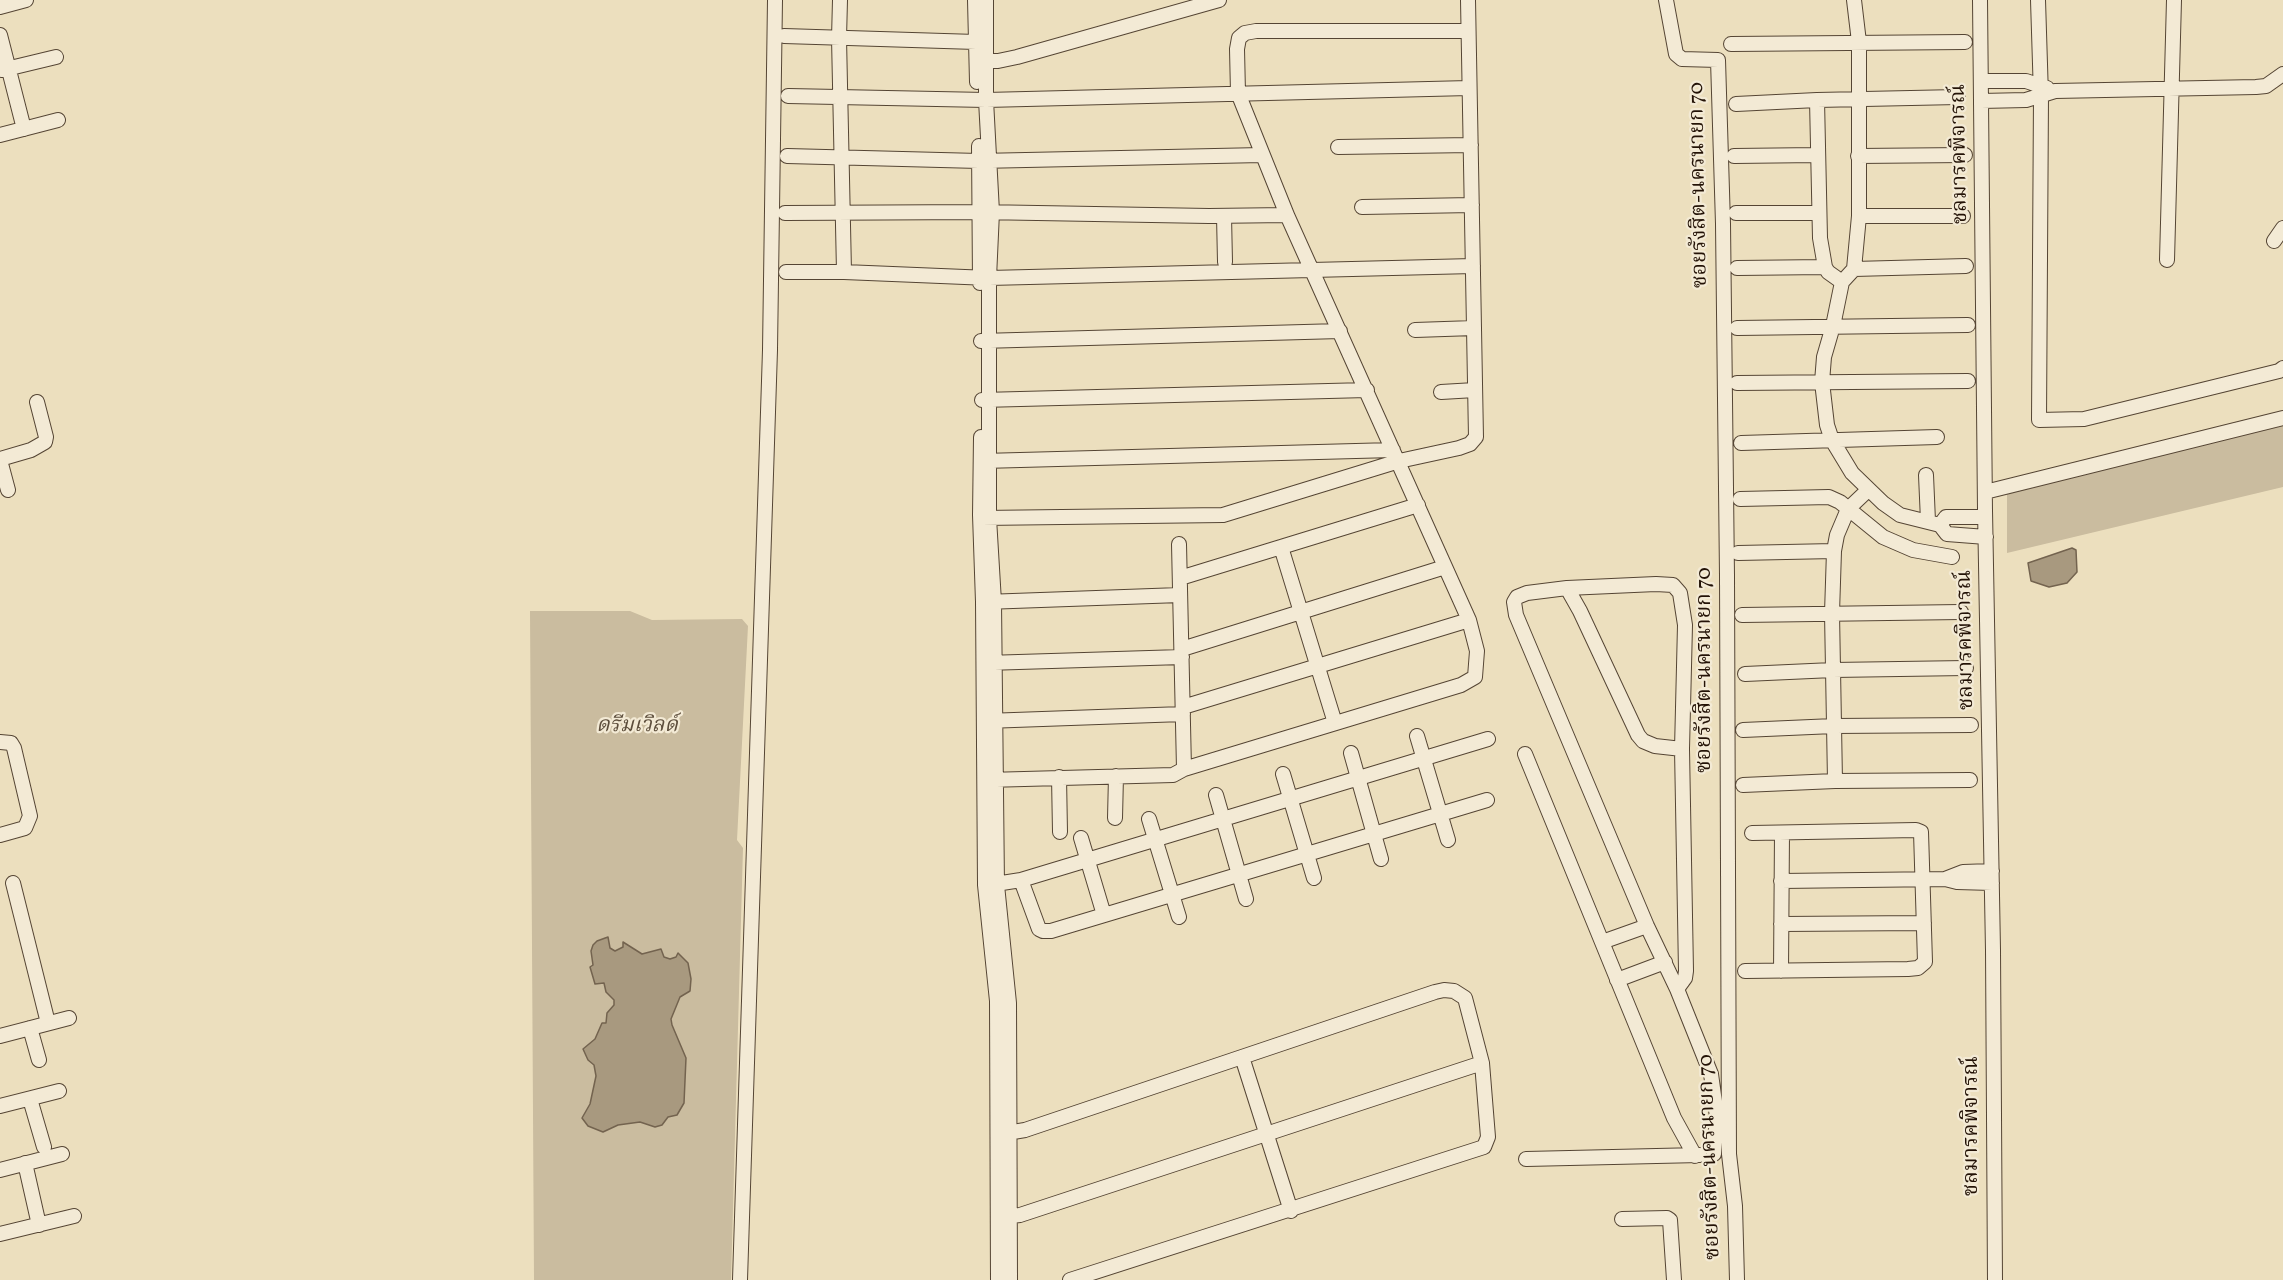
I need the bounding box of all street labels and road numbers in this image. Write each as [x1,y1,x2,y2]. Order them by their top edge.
street label: ซอยรังสิต-นครนายก 70 [1686,82,1714,288]
street label: ชลมารคพิจารณ์ [1947,84,1975,224]
street label: ซอยรังสิต-นครนายก 70 [1693,567,1719,773]
street label: ชลมารคพิจารณ์ [1953,570,1981,710]
street label: ซอยรังสิต-นครนายก 70 [1695,1054,1727,1260]
street label: ชลมารคพิจารณ์ [1960,1056,1986,1196]

